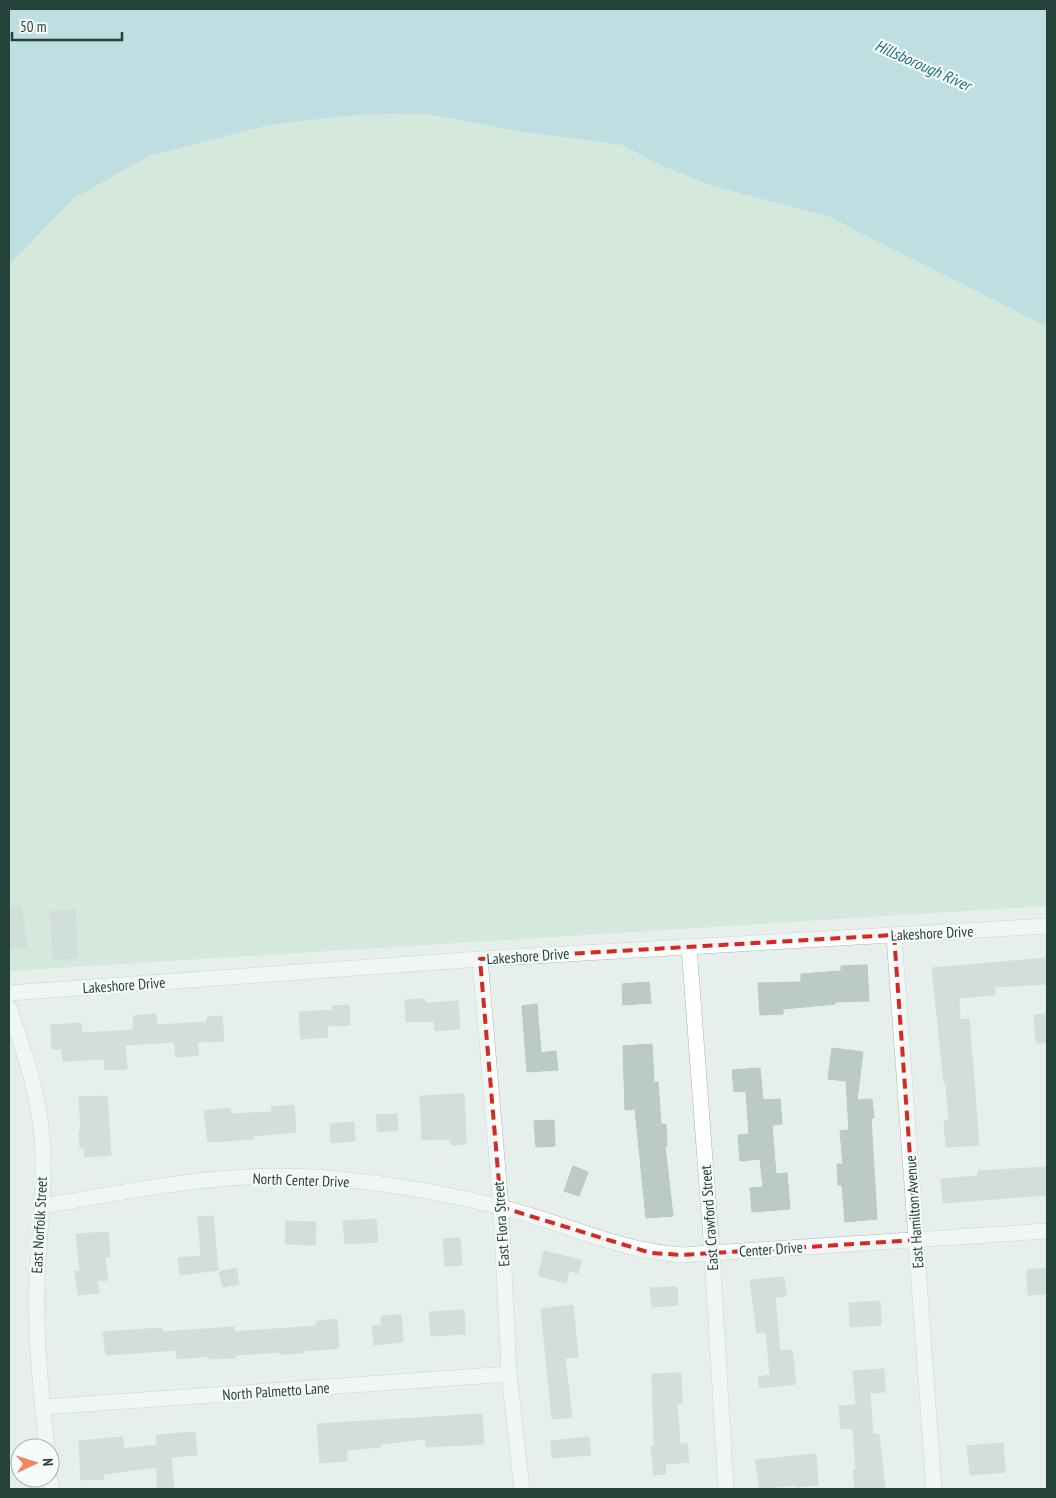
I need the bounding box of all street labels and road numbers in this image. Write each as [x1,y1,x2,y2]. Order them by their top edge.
street label: Lakeshore Drive [890,921,974,945]
street label: Lakeshore Drive [486,944,570,968]
street label: Lakeshore Drive [82,973,166,997]
street label: East Hamilton Avenue [901,1155,927,1269]
street label: East Crawford Street [696,1165,722,1271]
street label: North Center Drive [252,1169,350,1191]
street label: East Norfolk Street [27,1176,51,1274]
street label: East Flora Street [489,1181,513,1267]
street label: Center Drive [738,1237,804,1261]
street label: North Palmetto Lane [222,1378,330,1404]

